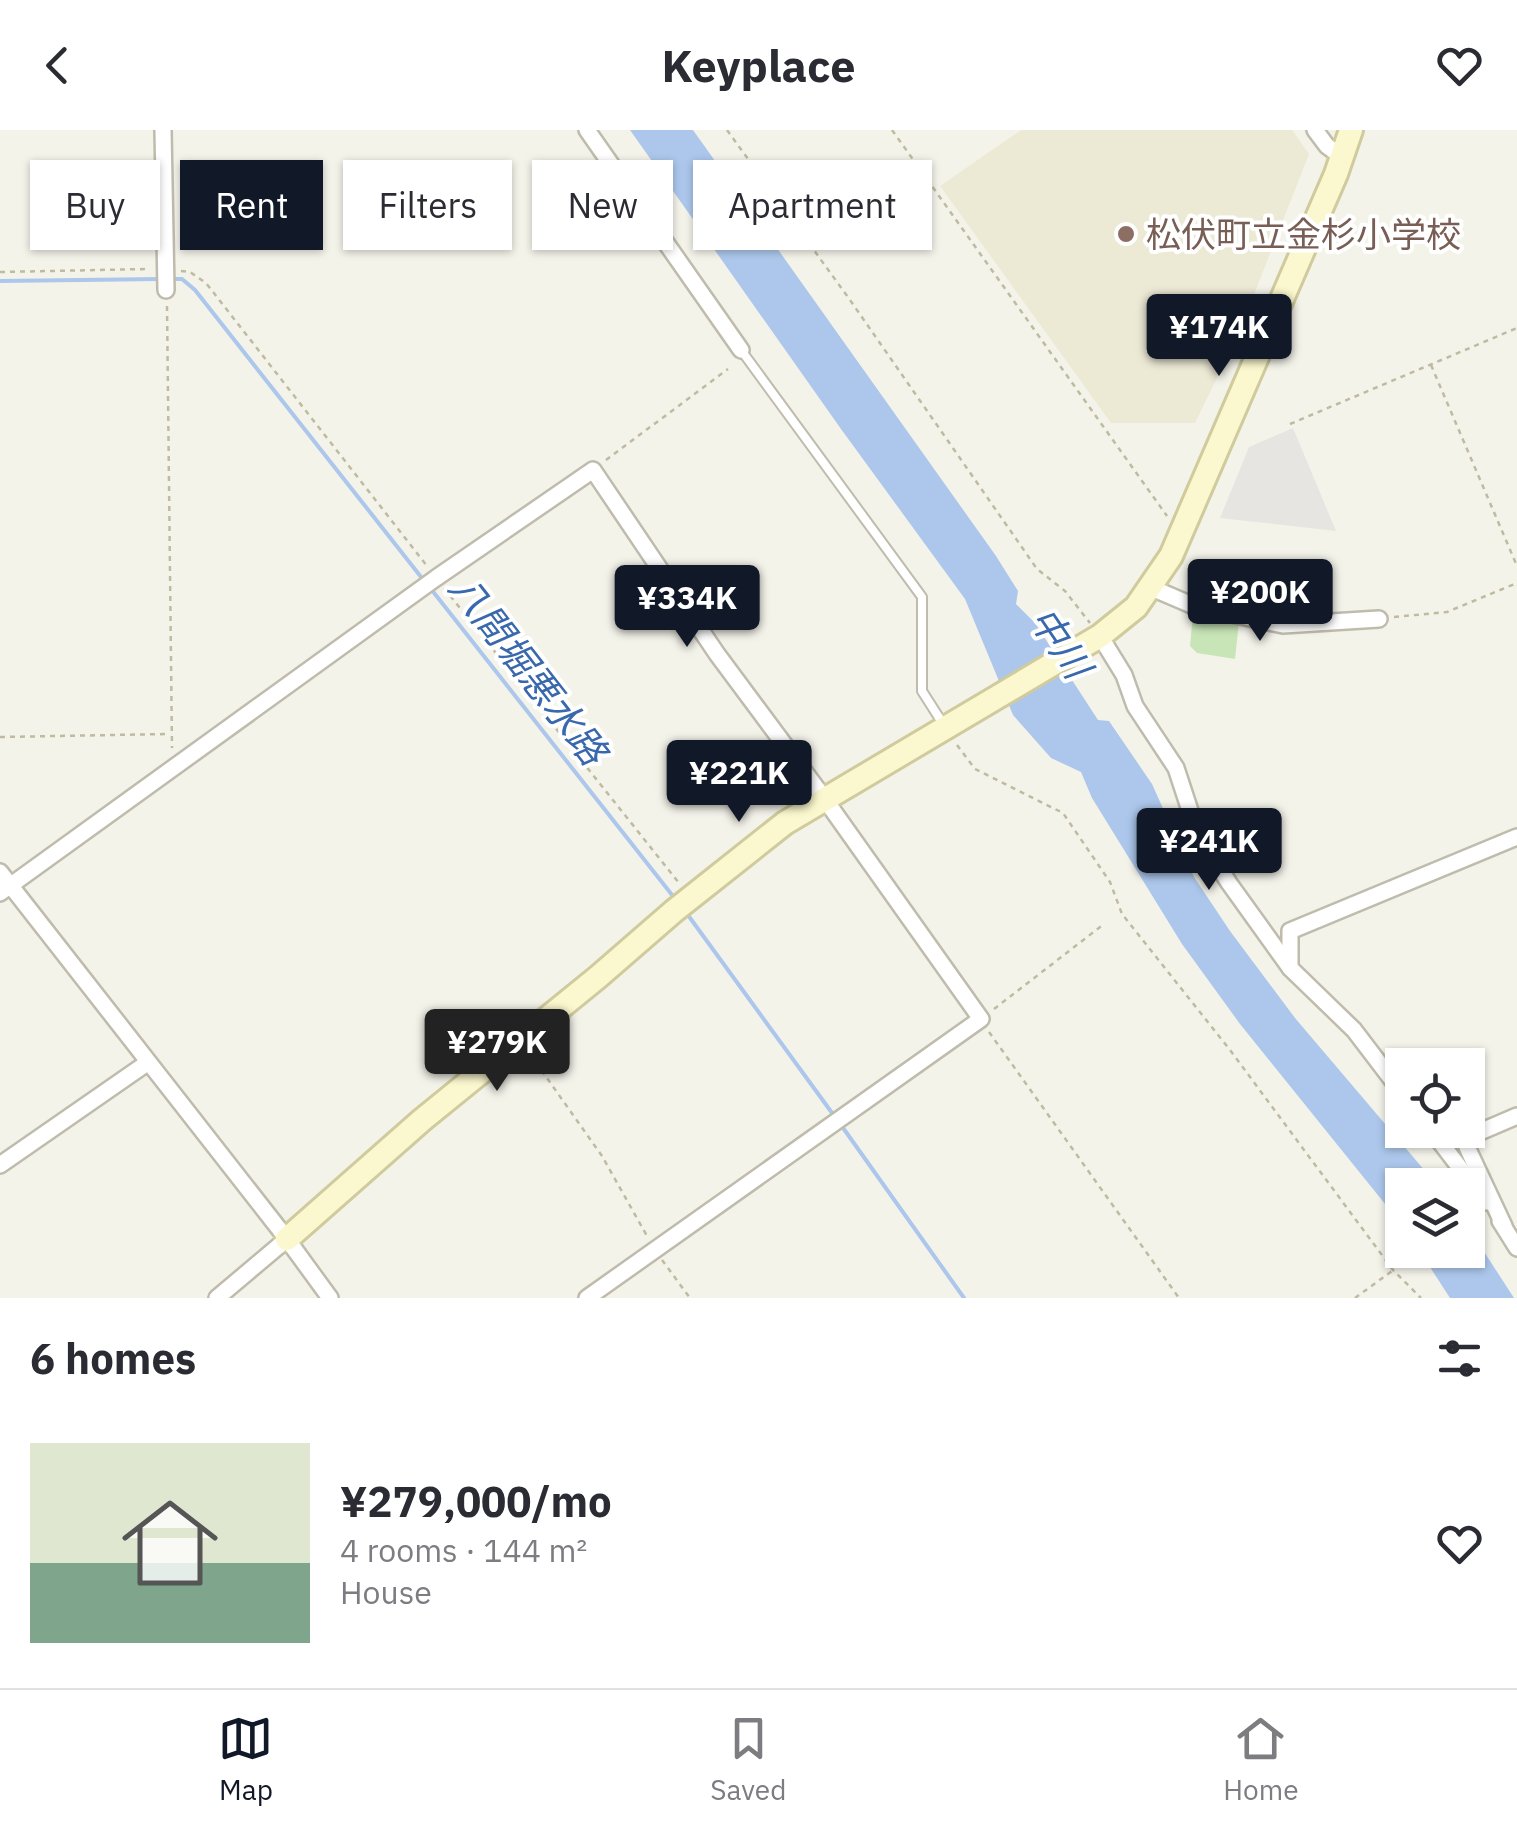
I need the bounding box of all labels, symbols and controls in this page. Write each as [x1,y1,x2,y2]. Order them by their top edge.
text: Keyplace [661,36,856,94]
icon: back [30,38,85,93]
icon: heart [1432,38,1487,93]
chip: Buy [30,160,160,250]
chip: Rent [180,160,323,250]
chip: Filters [343,160,512,250]
chip: New [532,160,673,250]
chip: Apartment [693,160,932,250]
place label: 松伏町立金杉小学校 [1146,211,1461,257]
marker: 松伏町立金杉小学校 [1115,223,1137,245]
pin: ¥174K [1149,294,1289,379]
text: ¥174K [1169,305,1269,347]
pin: ¥200K [1190,559,1330,644]
water label: 八間堀悪水路 [440,564,620,776]
pin: ¥334K [617,565,757,650]
text: ¥200K [1210,570,1310,612]
text: ¥334K [637,576,737,618]
water label: 中川 [1019,597,1105,691]
pin: ¥221K [669,740,809,825]
text: ¥221K [689,751,789,793]
pin: ¥241K [1139,808,1279,893]
text: ¥241K [1159,819,1259,861]
pin: ¥279K [427,1009,567,1094]
text: ¥279K [447,1020,547,1062]
map controls [1385,1048,1485,1268]
button: locate [1385,1048,1485,1148]
button: layers [1385,1168,1485,1268]
text: 6 homes [30,1331,196,1386]
icon: filters [1432,1331,1487,1386]
text: ¥279,000/mo [340,1474,612,1529]
icon: home [110,1483,230,1603]
icon: heart [1432,1516,1487,1571]
text: 4 rooms · 144 m² [340,1529,587,1571]
text: House [340,1571,432,1613]
tab: Map [218,1711,273,1808]
tab: Saved [710,1711,786,1808]
tab: Home [1223,1711,1299,1808]

